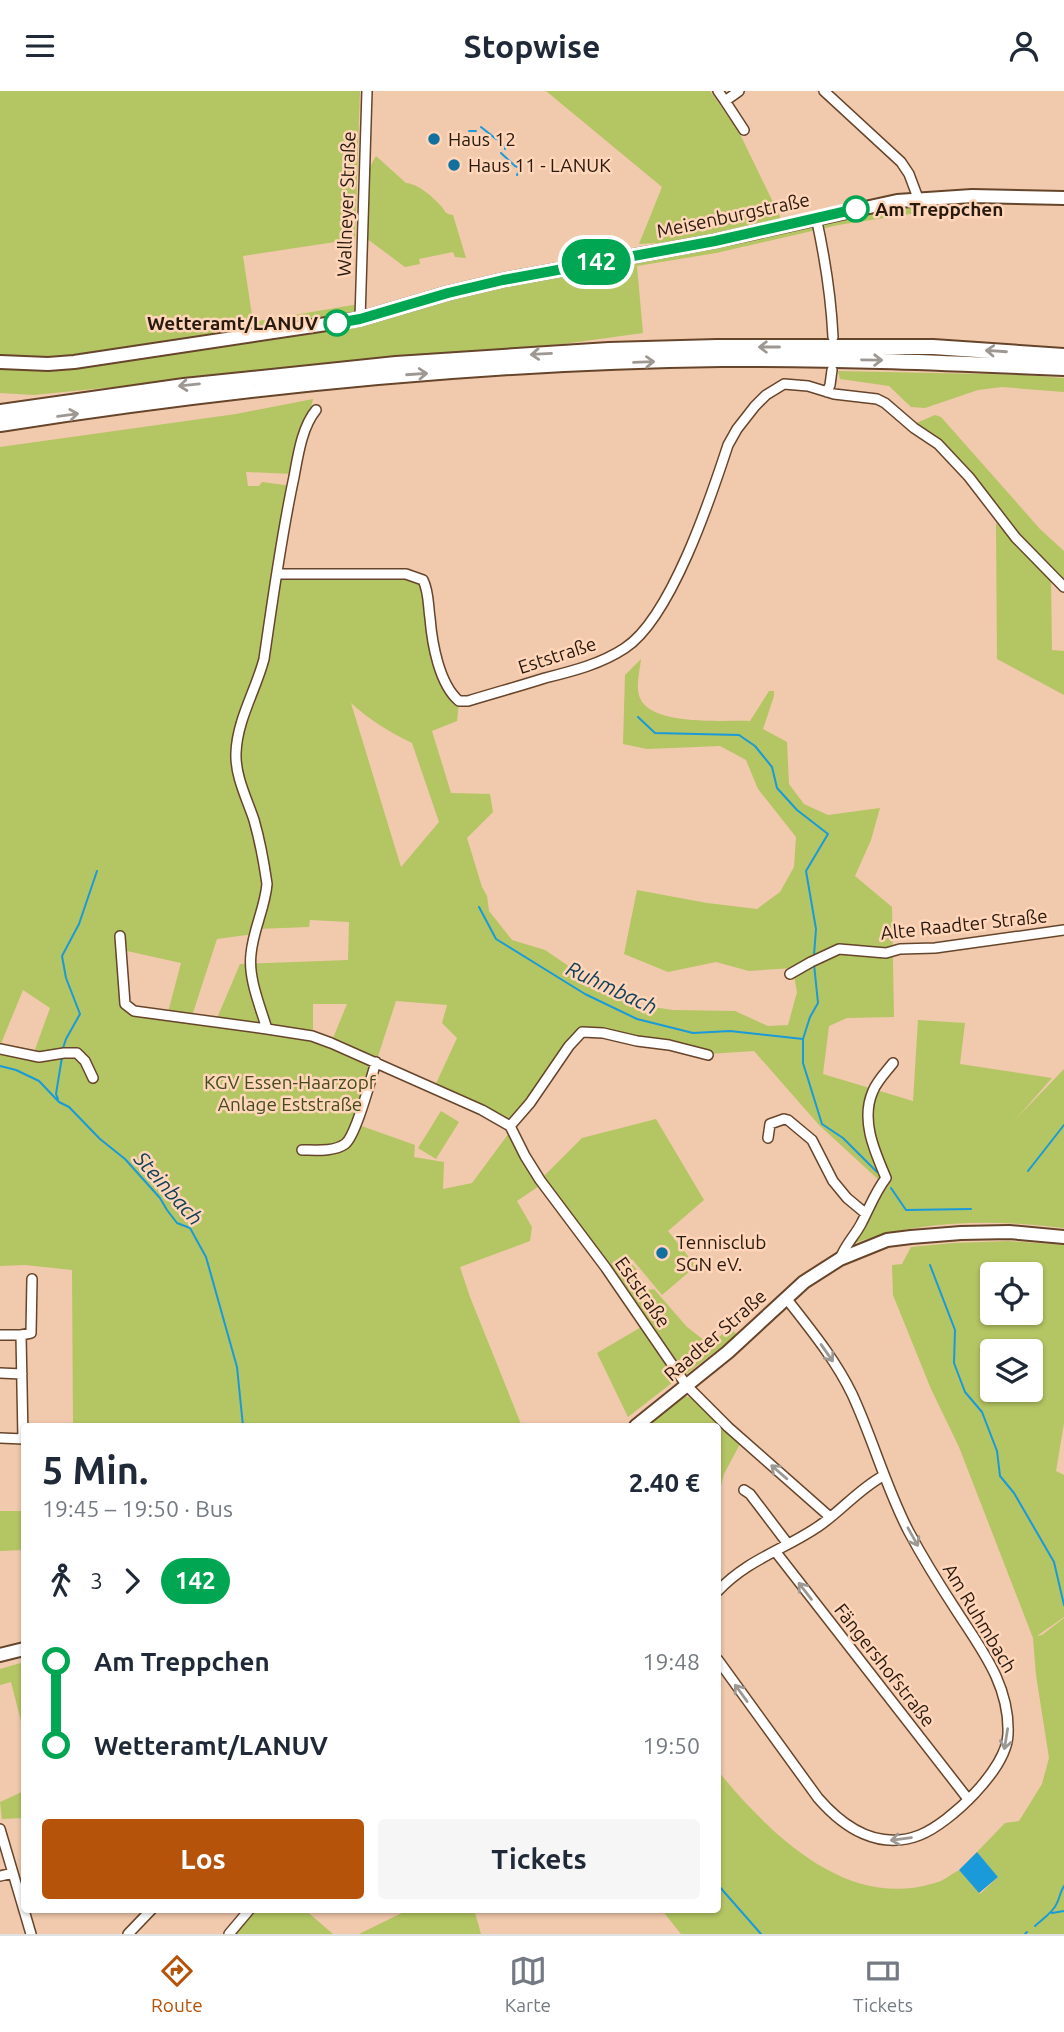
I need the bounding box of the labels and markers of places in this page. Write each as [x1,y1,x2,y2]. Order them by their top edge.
place label: Haus 12 [448,128,516,150]
marker: Haus 12 [426,131,442,147]
place label: Haus 11 - LANUK [468,154,611,176]
marker: Haus 11 - LANUK [446,157,462,173]
marker: Am Treppchen [843,196,869,222]
place label: Am Treppchen [875,198,1003,220]
marker: Wetteramt/LANUV [324,310,350,336]
place label: Wetteramt/LANUV [147,312,319,334]
place label: Tennisclub SGN eV. [676,1231,766,1275]
marker: Tennisclub SGN eV. [654,1245,670,1261]

